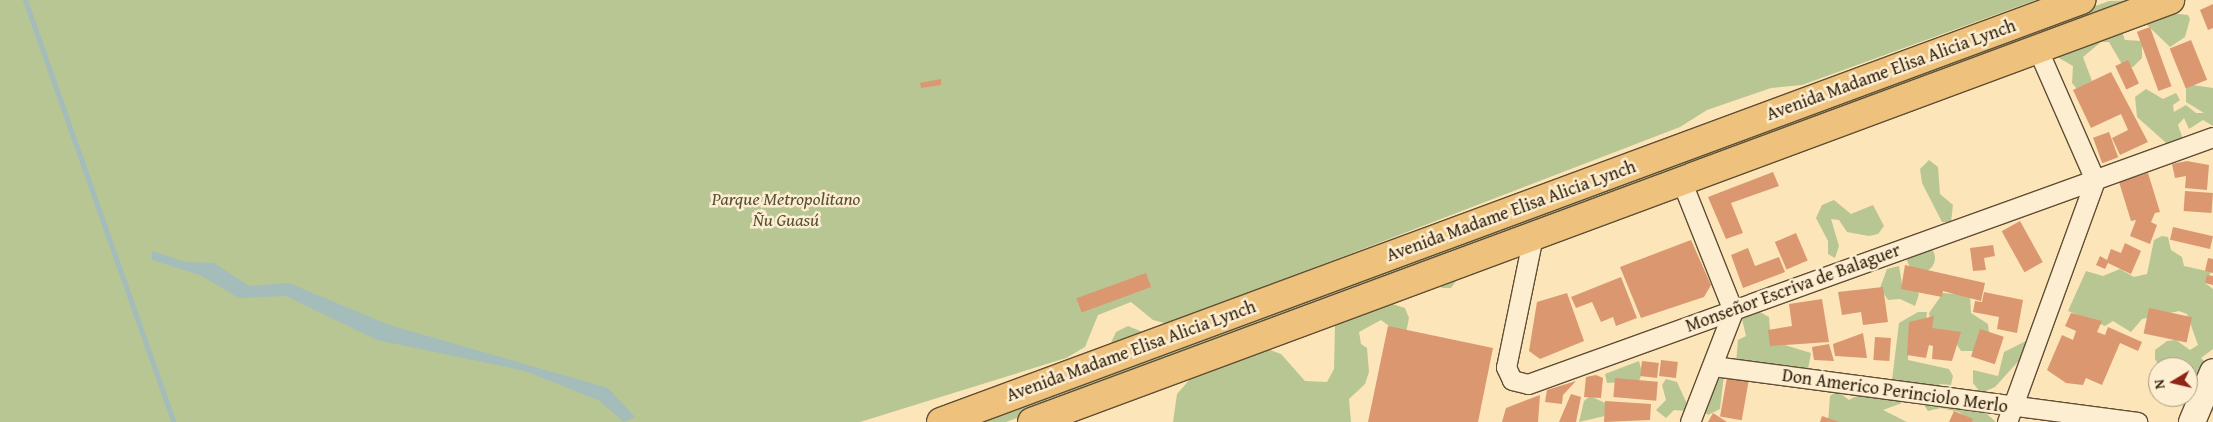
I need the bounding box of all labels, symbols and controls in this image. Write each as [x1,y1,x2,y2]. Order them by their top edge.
street label: Avenida Madame Elisa Alicia Lynch [1763,15,2019,125]
street label: Avenida Madame Elisa Alicia Lynch [1383,156,1639,266]
park label: Parque Metropolitano Ñu Guasú [712,189,860,232]
street label: Monseñor Escriva de Balaguer [1683,239,1903,337]
street label: Avenida Madame Elisa Alicia Lynch [1003,296,1259,406]
north arrow [2148,357,2198,407]
street label: Don Americo Perinciolo Merlo [1781,364,2009,418]
text: N [2149,378,2170,390]

